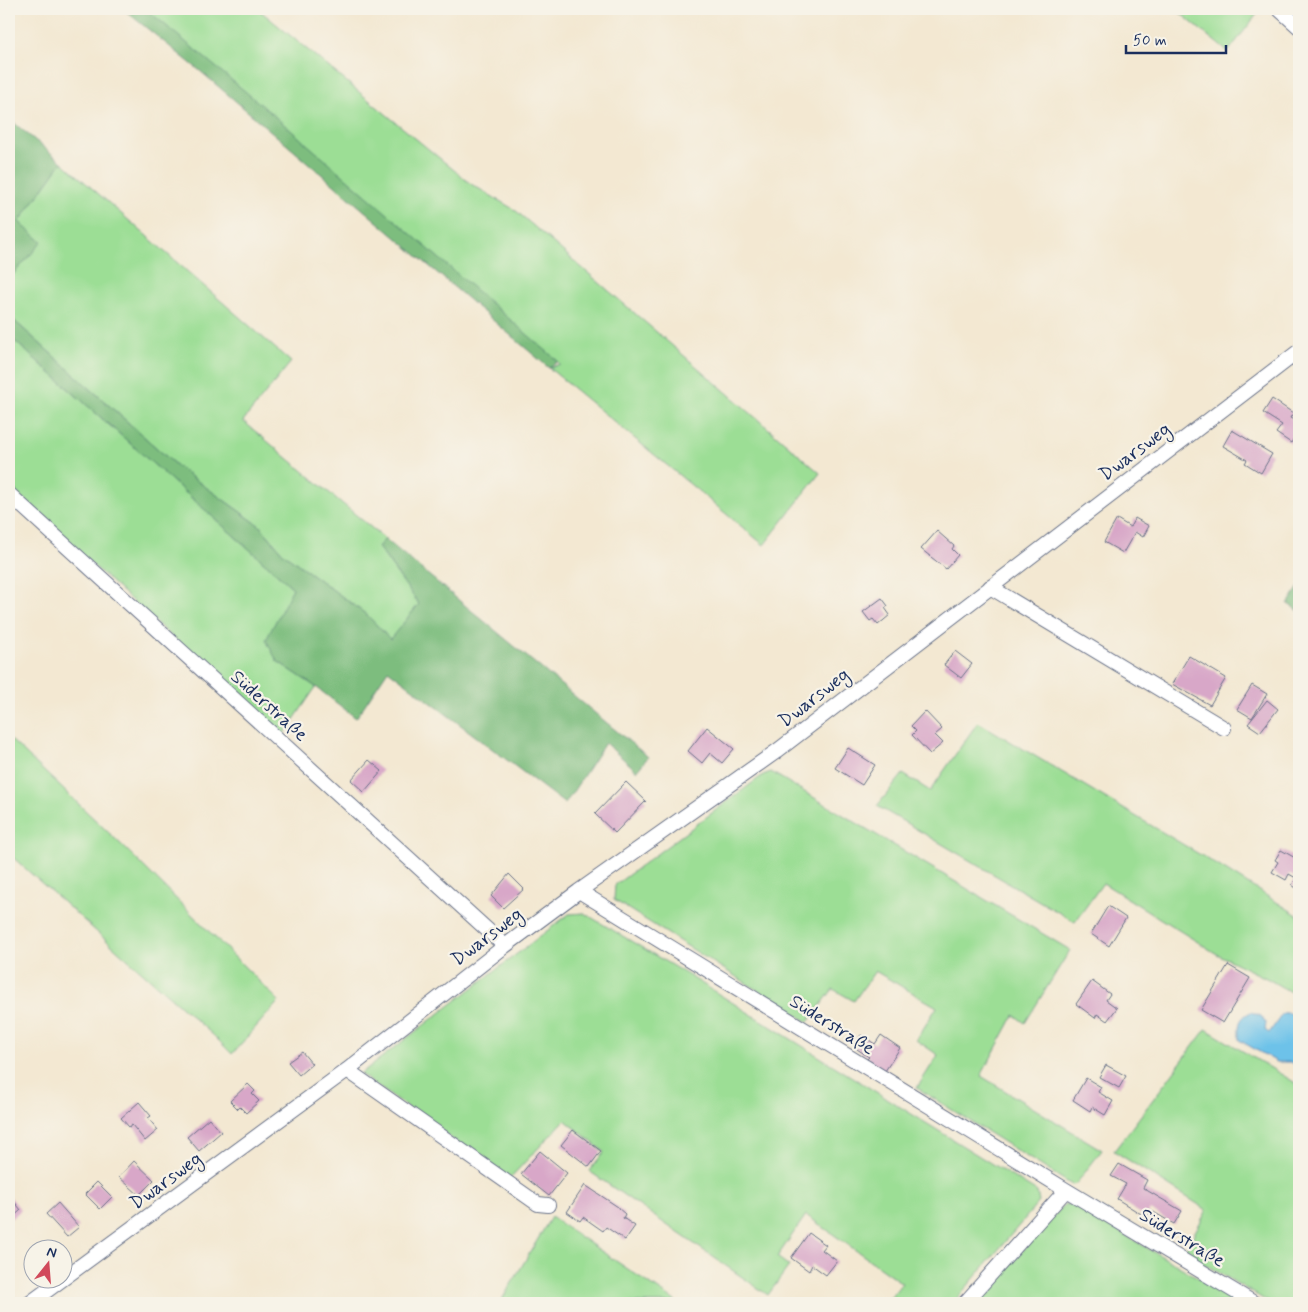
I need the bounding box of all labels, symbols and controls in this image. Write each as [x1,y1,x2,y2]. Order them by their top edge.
scale bar [1126,22,1226,54]
text: 50 m [1133,31,1167,51]
street label: Dwarsweg [1094,417,1177,489]
street label: Dwarsweg [774,663,856,735]
street label: Süderstraße [225,665,313,747]
street label: Dwarsweg [446,902,529,974]
street label: Süderstraße [785,989,879,1061]
street label: Dwarsweg [125,1146,208,1217]
street label: Süderstraße [1135,1203,1229,1273]
north arrow [22,1240,72,1290]
text: N [44,1243,59,1262]

